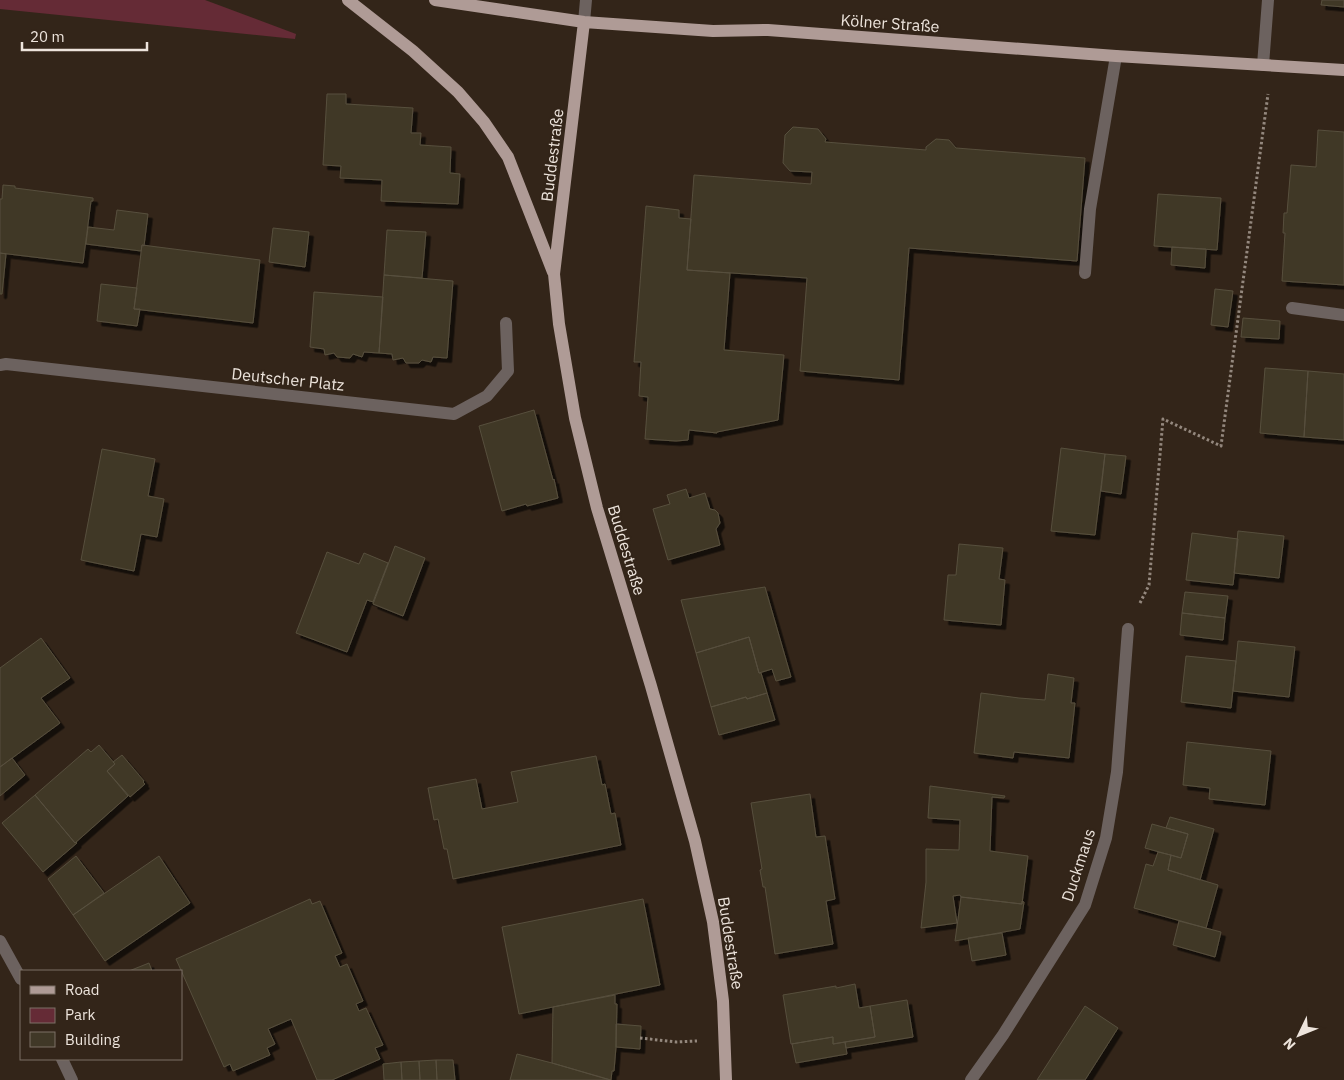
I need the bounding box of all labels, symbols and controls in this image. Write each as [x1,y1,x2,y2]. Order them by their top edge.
street label: Kölner Straße [840,10,940,36]
scale bar [22,20,148,52]
text: 20 m [30,27,65,46]
street label: Buddestraße [536,107,568,203]
street label: Deutscher Platz [231,363,345,395]
street label: Buddestraße [604,502,650,598]
street label: Duckmaus [1057,826,1099,904]
street label: Buddestraße [714,895,748,991]
legend [20,970,182,1060]
text: Road [65,980,100,999]
text: Park [65,1005,95,1024]
north arrow [1274,1010,1324,1060]
text: Building [65,1030,120,1049]
text: N [1279,1034,1300,1054]

